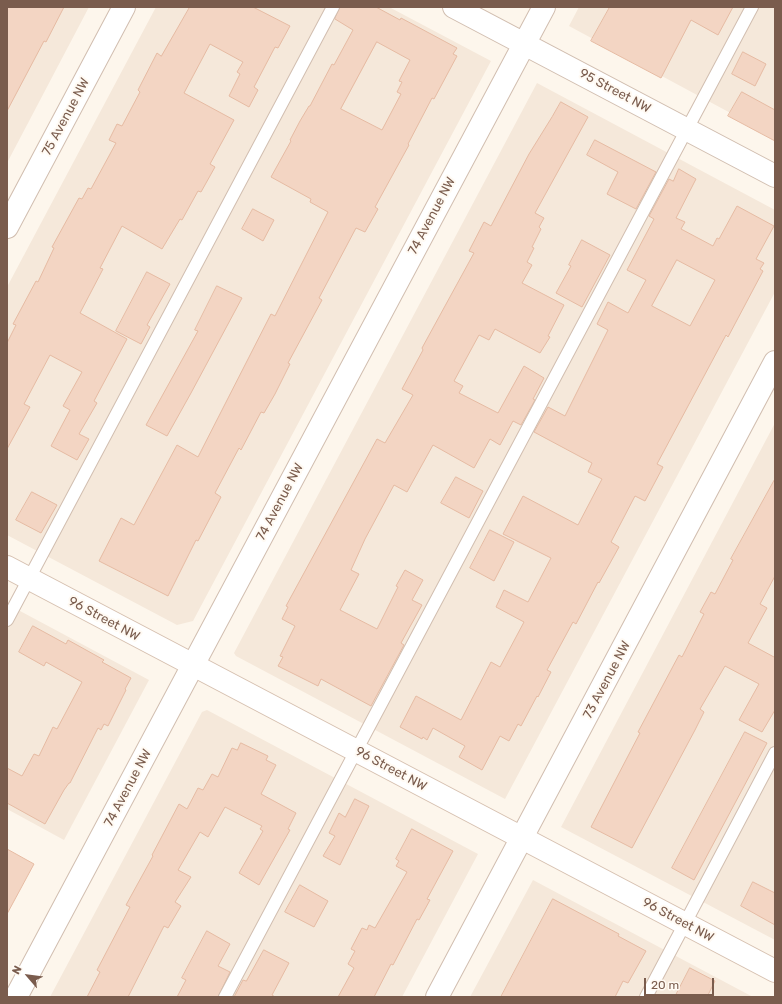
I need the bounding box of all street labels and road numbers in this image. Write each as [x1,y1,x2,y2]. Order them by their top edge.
street label: 95 Street NW [577,66,653,116]
street label: 75 Avenue NW [39,75,93,159]
street label: 74 Avenue NW [405,175,459,257]
street label: 74 Avenue NW [253,461,307,543]
street label: 96 Street NW [66,594,142,644]
street label: 73 Avenue NW [580,638,634,722]
street label: 96 Street NW [353,744,429,794]
street label: 74 Avenue NW [101,747,155,829]
street label: 96 Street NW [640,895,716,945]

